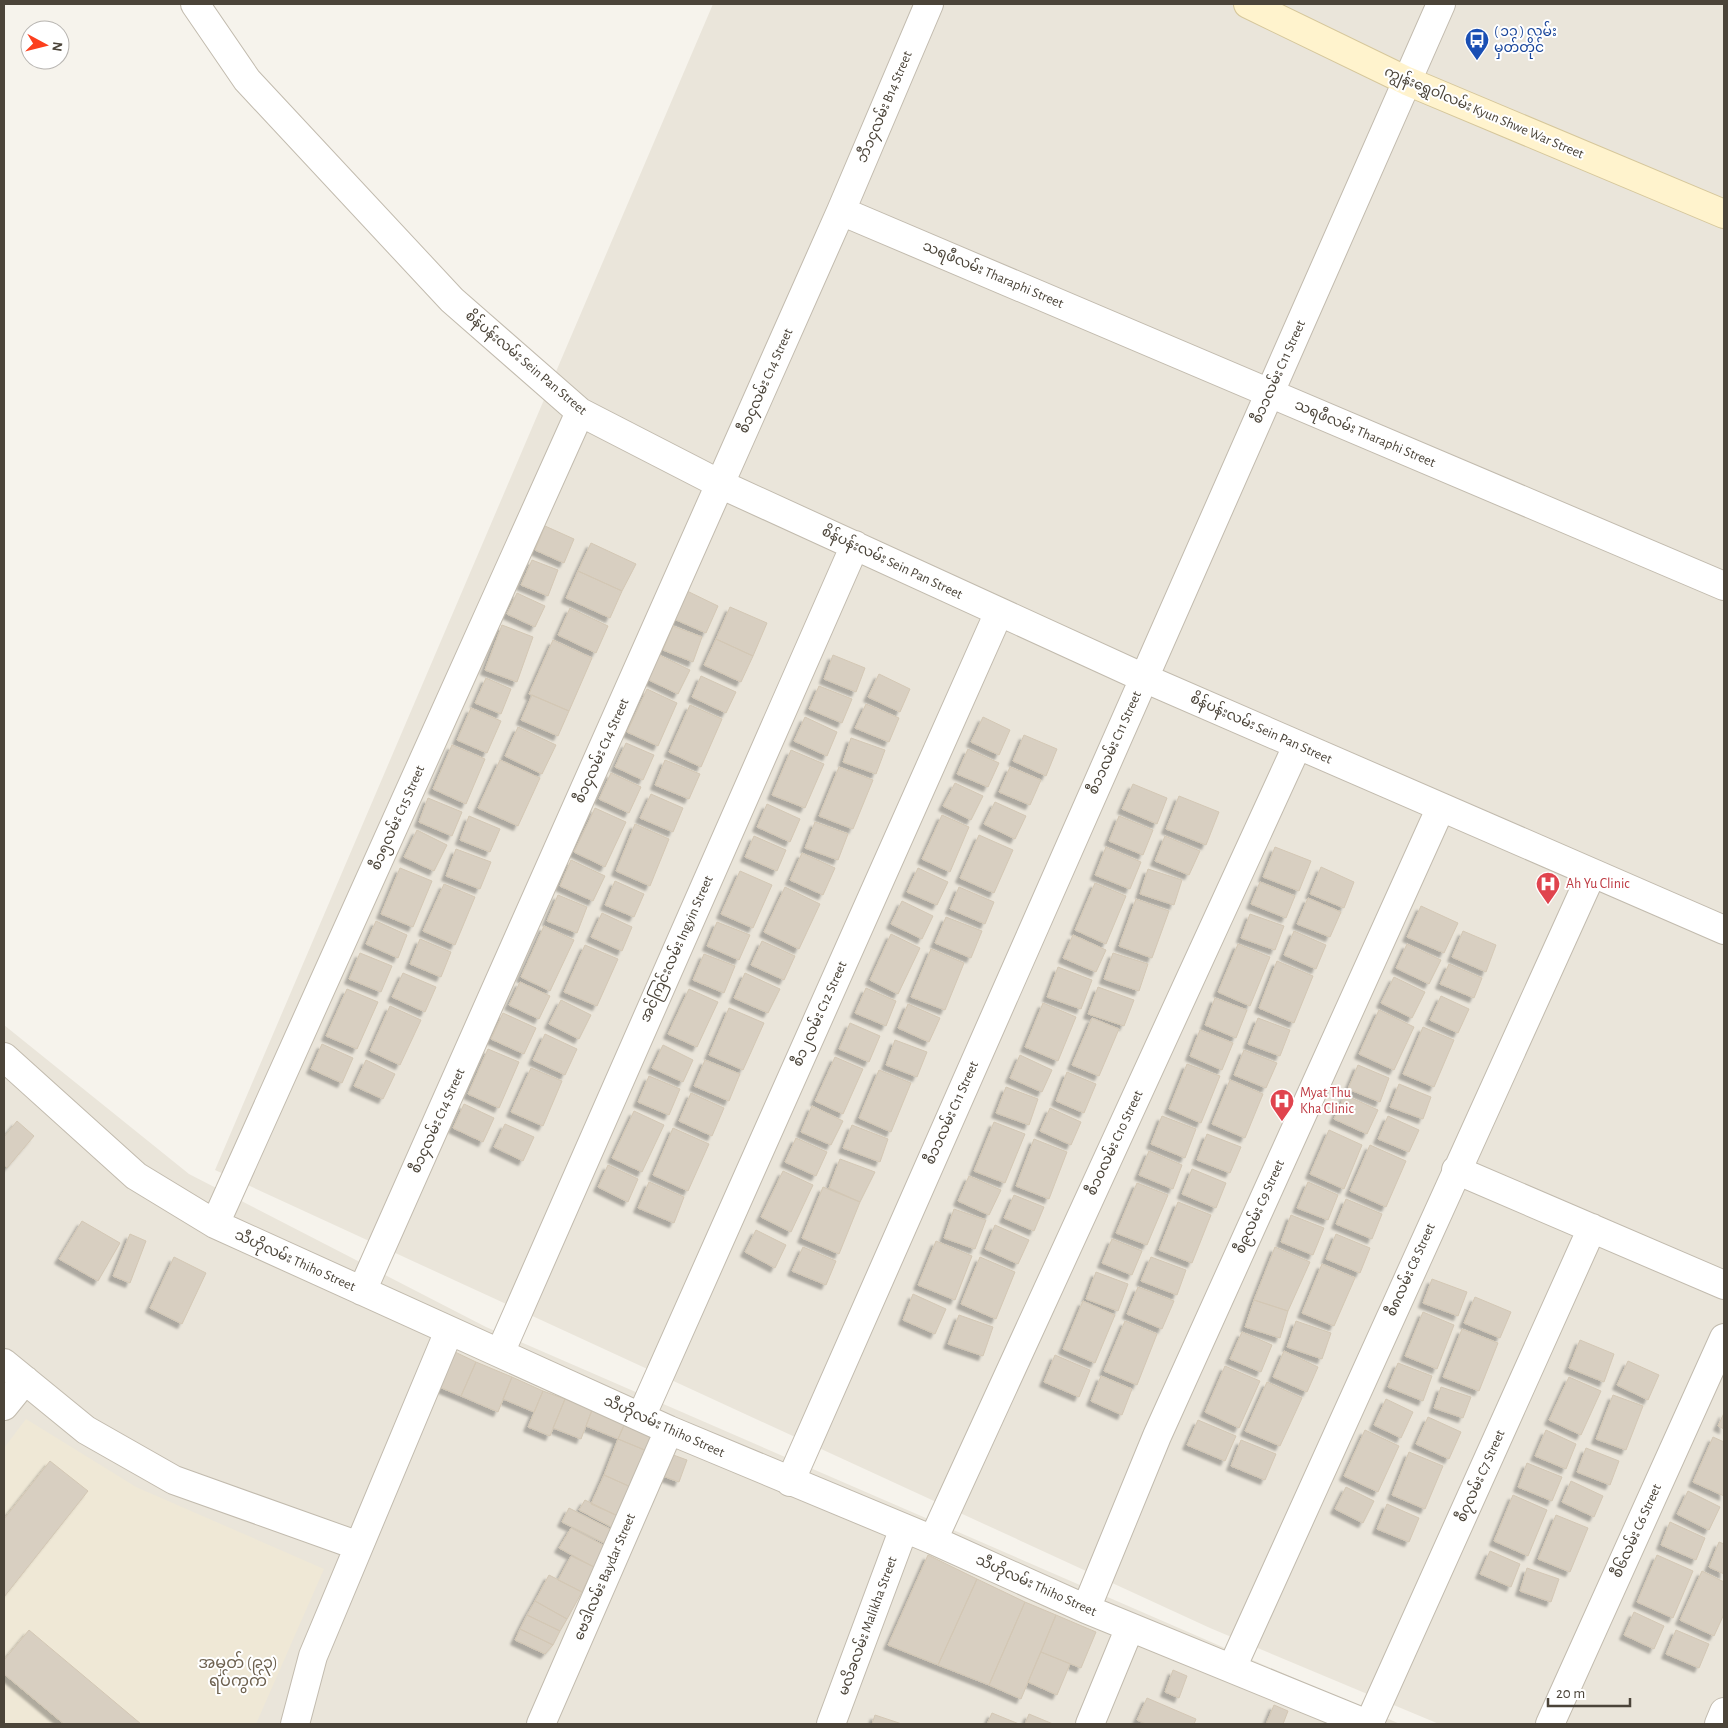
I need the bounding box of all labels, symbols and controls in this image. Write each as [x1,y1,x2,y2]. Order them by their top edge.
north arrow [20,20,70,70]
place label: ( ၁၁ ) လမ်း မှတ်တိုင် [1494,21,1557,59]
bus stop icon: ( ၁၁ ) လမ်း မှတ်တိုင် [1464,27,1490,61]
text: N [49,41,64,52]
street label: ဘီ၁၄လမ်း B14 Street [851,47,919,166]
street label: ကျွန်းရွှေဝါလမ်း Kyun Shwe War Street [1380,61,1588,166]
street label: သရဖီလမ်း Tharaphi Street [919,235,1068,315]
street label: စိန်ပန်းလမ်း Sein Pan Street [460,305,592,421]
street label: စီ၁၁လမ်း C11 Street [1246,316,1308,426]
street label: စီ၁၄လမ်း C14 Street [733,324,799,437]
street label: သရဖီလမ်း Tharaphi Street [1291,394,1440,474]
street label: စိန်ပန်းလမ်း Sein Pan Street [818,521,967,606]
street label: စီ၁၁လမ်း C11 Street [1082,687,1144,797]
street label: စိန်ပန်းလမ်း Sein Pan Street [1186,688,1336,770]
street label: စီ၁၄လမ်း C14 Street [569,694,635,807]
street label: စီ၁၅လမ်း C15 Street [365,761,431,874]
street label: အင်ကြင်းလမ်း Ingyin Street [635,871,720,1026]
hospital icon: Ah Yu Clinic [1535,871,1561,905]
place label: Ah Yu Clinic [1566,877,1630,891]
street label: စီ၁၂လမ်း C12 Street [787,957,853,1070]
street label: စီ၁၁လမ်း C11 Street [919,1057,981,1167]
street label: စီ၁၄လမ်း C14 Street [405,1064,471,1177]
street label: စီ၁၀လမ်း C10 Street [1081,1086,1146,1198]
place label: Myat Thu Kha Clinic [1300,1086,1354,1116]
hospital icon: Myat Thu Kha Clinic [1269,1088,1295,1122]
street label: စီ၉လမ်း C9 Street [1229,1156,1291,1258]
street label: စီ၈လမ်း C8 Street [1381,1219,1438,1319]
street label: သီဟိုလမ်း Thiho Street [231,1224,360,1298]
street label: သီဟိုလမ်း Thiho Street [600,1390,729,1464]
street label: စီ၇လမ်း C7 Street [1451,1426,1511,1526]
street label: စီ၆လမ်း C6 Street [1606,1480,1664,1580]
street label: ဗေဒါလမ်း Baydar Street [568,1510,638,1642]
street label: သီဟိုလမ်း Thiho Street [972,1549,1101,1623]
street label: မလိခလမ်း Malikha Street [833,1553,900,1697]
district label: အမှတ် (၉၃) ရပ်ကွက် [198,1651,278,1694]
scale bar [1548,1676,1630,1708]
text: 20 m [1556,1686,1585,1701]

